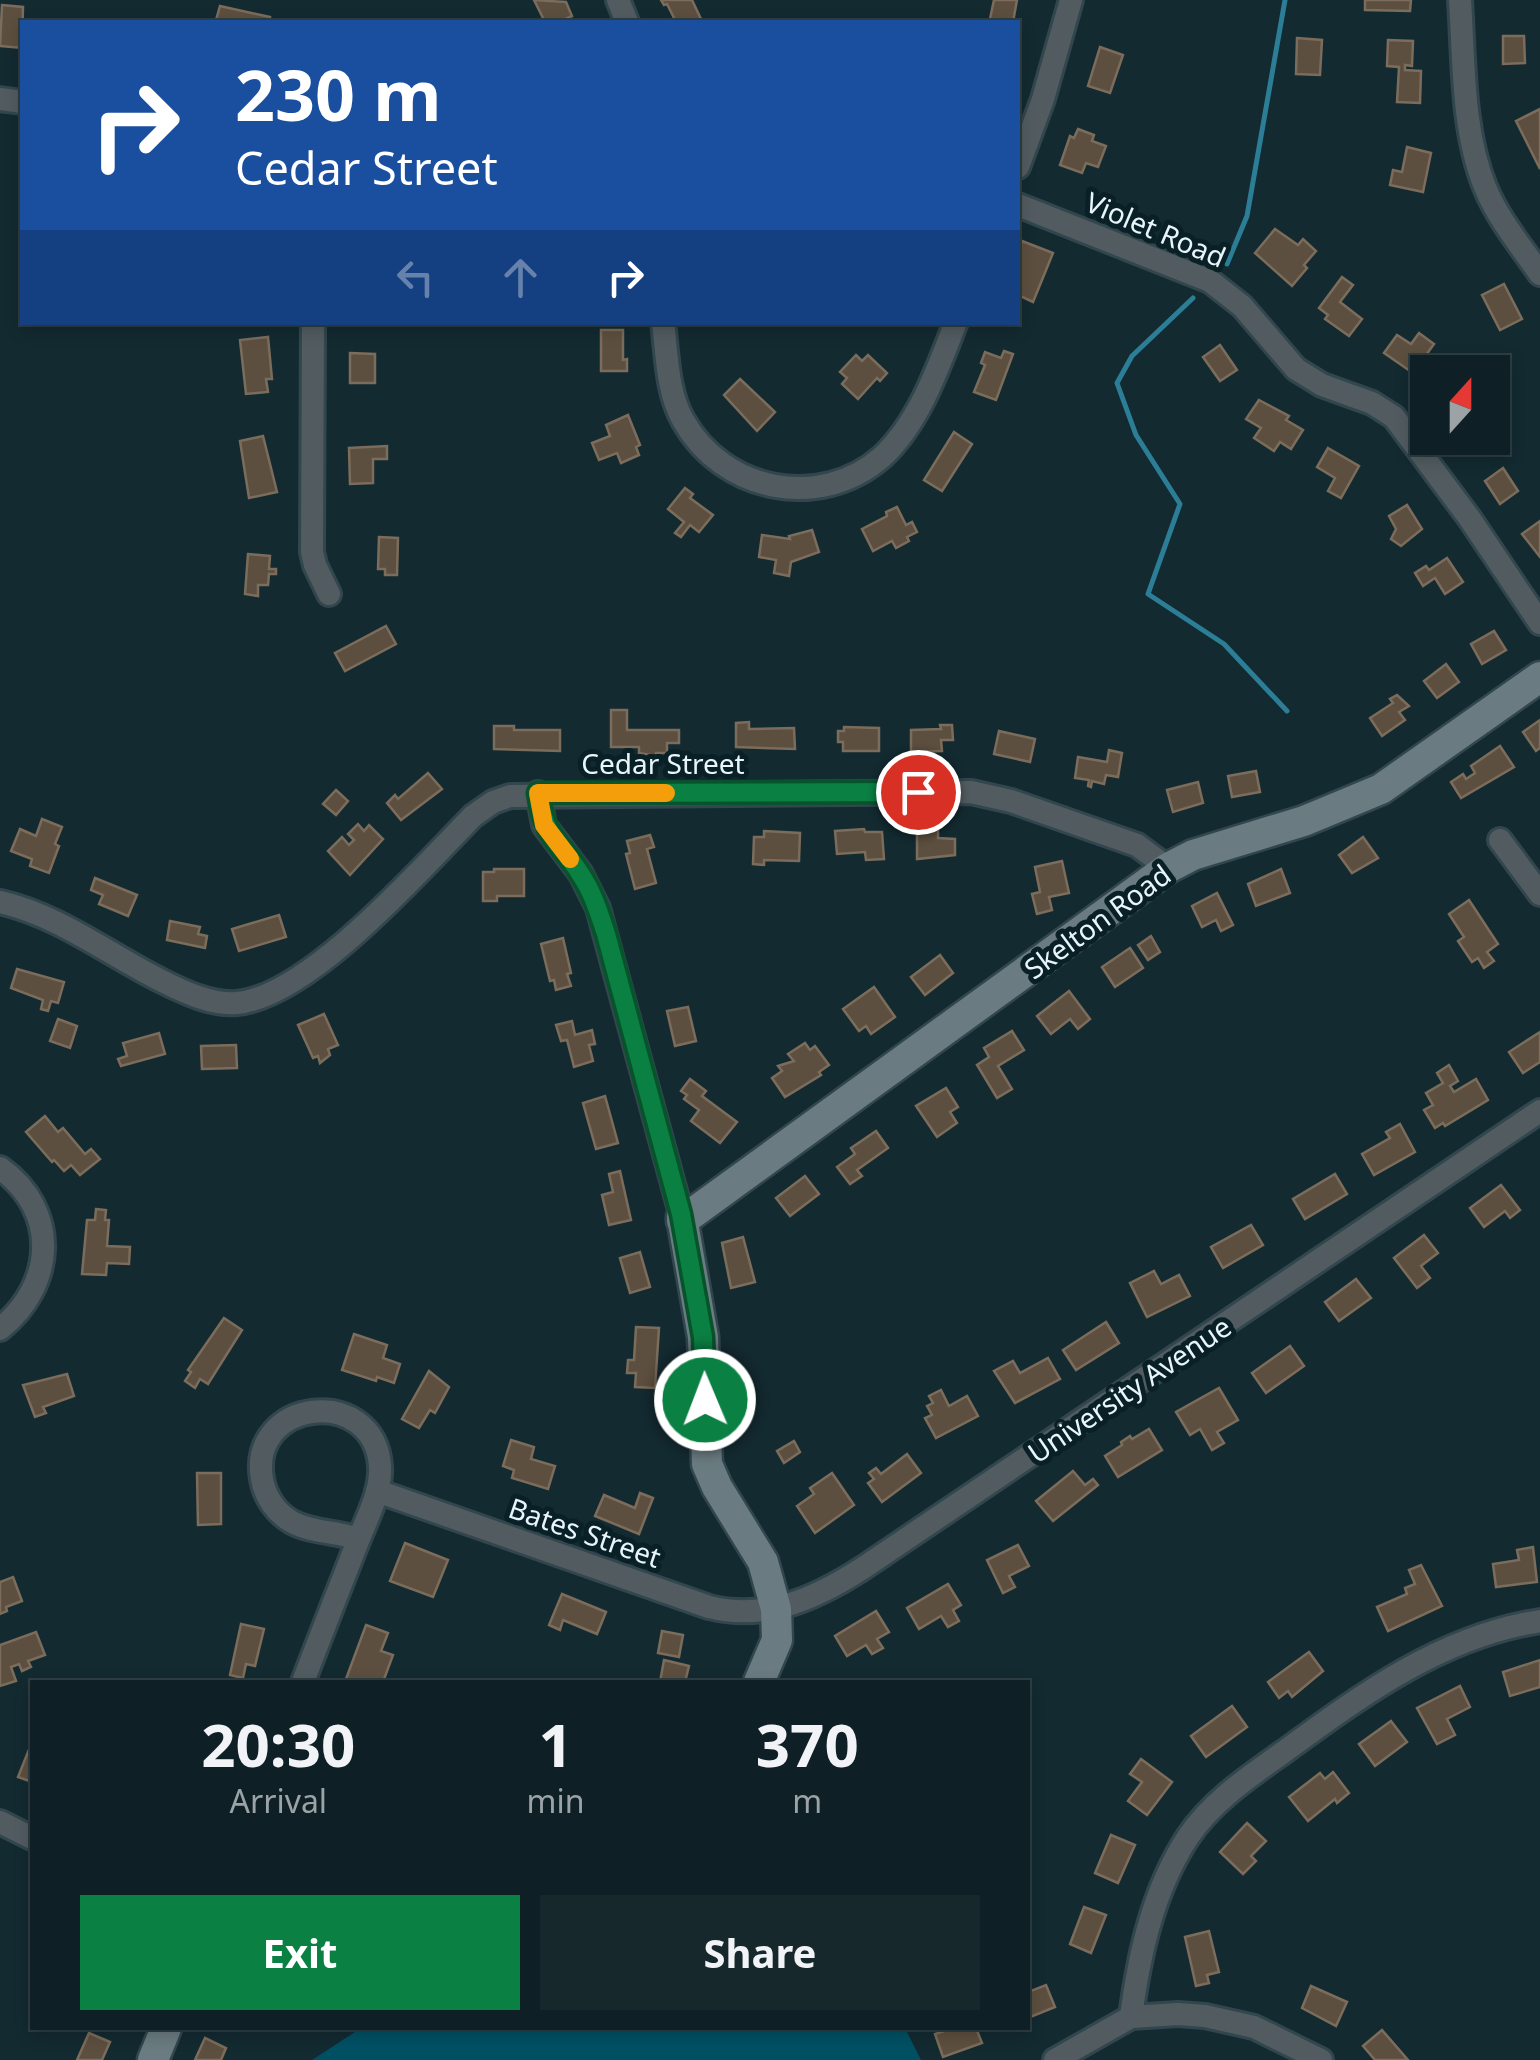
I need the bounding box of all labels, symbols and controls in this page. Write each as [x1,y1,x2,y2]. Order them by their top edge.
text: 230 m [235,46,442,142]
icon: right [70,60,200,190]
text: Cedar Street [235,137,498,198]
street label: Violet Road [1080,182,1232,276]
icon: left [388,250,443,305]
icon: ahead [493,250,548,305]
icon: right [598,250,653,305]
north arrow [1410,355,1510,455]
map controls [1410,355,1510,455]
street label: Cedar Street [581,744,745,782]
pin [876,750,961,835]
icon: arrive [891,765,946,820]
street label: Skelton Road [1016,855,1178,987]
street label: University Avenue [1020,1307,1238,1471]
position arrow [653,1348,757,1452]
street label: Bates Street [504,1488,666,1576]
text: 20:30 [201,1703,355,1785]
text: 1 [538,1703,573,1785]
text: 370 [756,1703,859,1785]
text: Arrival [230,1779,327,1822]
text: min [527,1779,585,1822]
text: m [792,1779,822,1822]
button: Exit [80,1895,520,2010]
button: Share [540,1895,980,2010]

